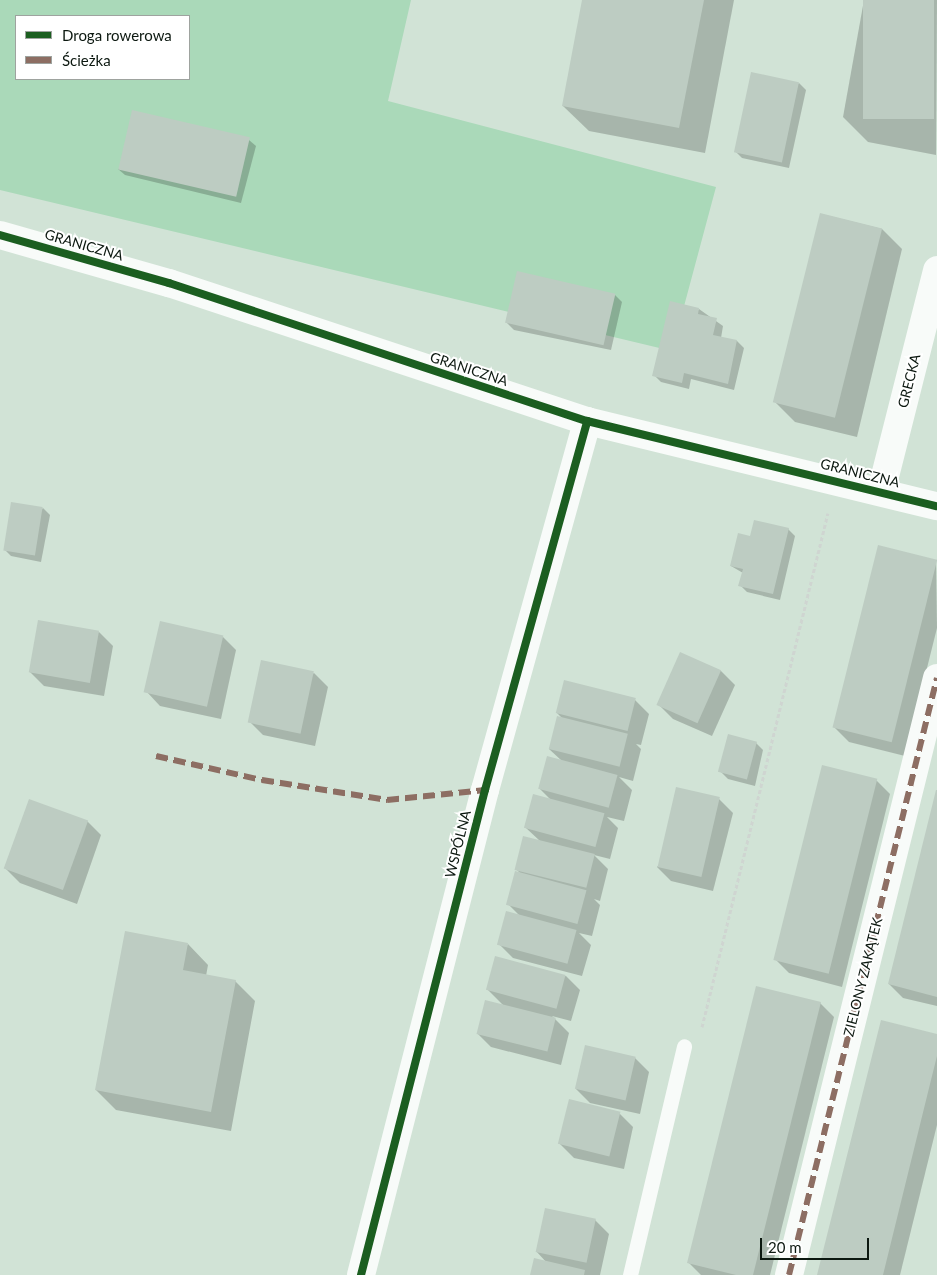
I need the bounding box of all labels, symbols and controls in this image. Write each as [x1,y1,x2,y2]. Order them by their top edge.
legend [15,15,190,80]
text: Droga rowerowa [62,26,172,44]
text: Ścieżka [62,51,111,69]
street label: GRANICZNA [43,226,125,264]
street label: GRANICZNA [428,348,510,390]
street label: GRECKA [894,352,924,410]
street label: GRANICZNA [819,455,901,491]
street label: WSPÓLNA [442,808,474,880]
street label: ZIELONY ZAKĄTEK [840,915,886,1039]
scale bar [762,1228,871,1260]
text: 20 m [768,1238,802,1256]

